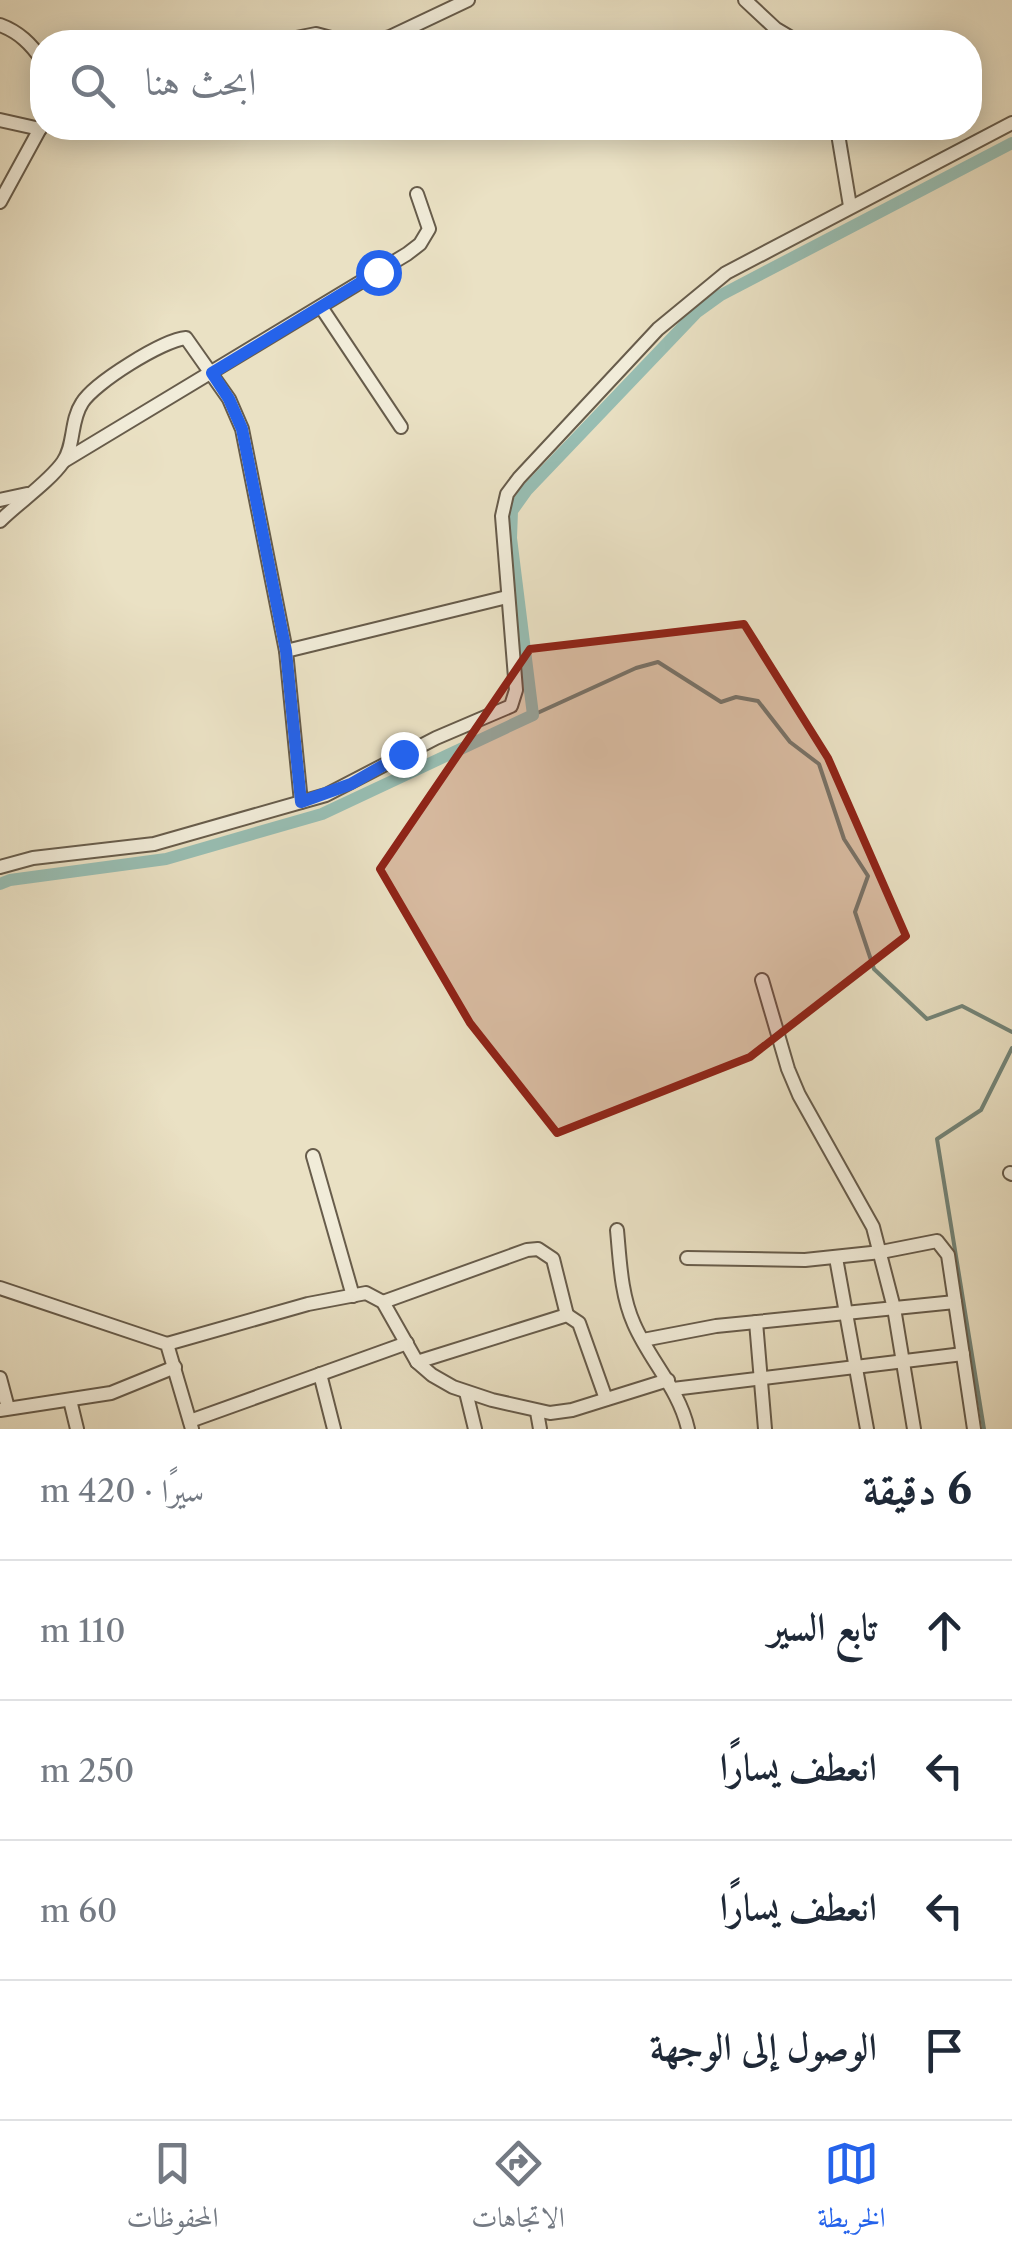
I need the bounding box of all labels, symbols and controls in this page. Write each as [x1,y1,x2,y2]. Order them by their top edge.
search box [30,30,982,140]
icon: search [65,58,120,113]
text: ابحث هنا [145,58,256,105]
route start [356,250,402,296]
route end [381,732,427,778]
text: 6 دقيقة [863,1463,972,1515]
text: سيرًا · 420 m [40,1471,204,1510]
text: تابع السير [768,1603,877,1650]
icon: ahead [917,1603,972,1658]
text: 110 m [40,1611,126,1650]
text: انعطف يسارًا [720,1743,877,1790]
icon: left [917,1743,972,1798]
text: 250 m [40,1751,134,1790]
text: انعطف يسارًا [720,1883,877,1930]
icon: left [917,1883,972,1938]
text: 60 m [40,1891,117,1930]
text: الوصول إلى الوجهة [650,2023,877,2070]
icon: arrive [917,2023,972,2078]
tab: المحفوظات [126,2136,219,2245]
tab: الاتجاهات [471,2136,565,2245]
tab: الخريطة [818,2136,886,2245]

